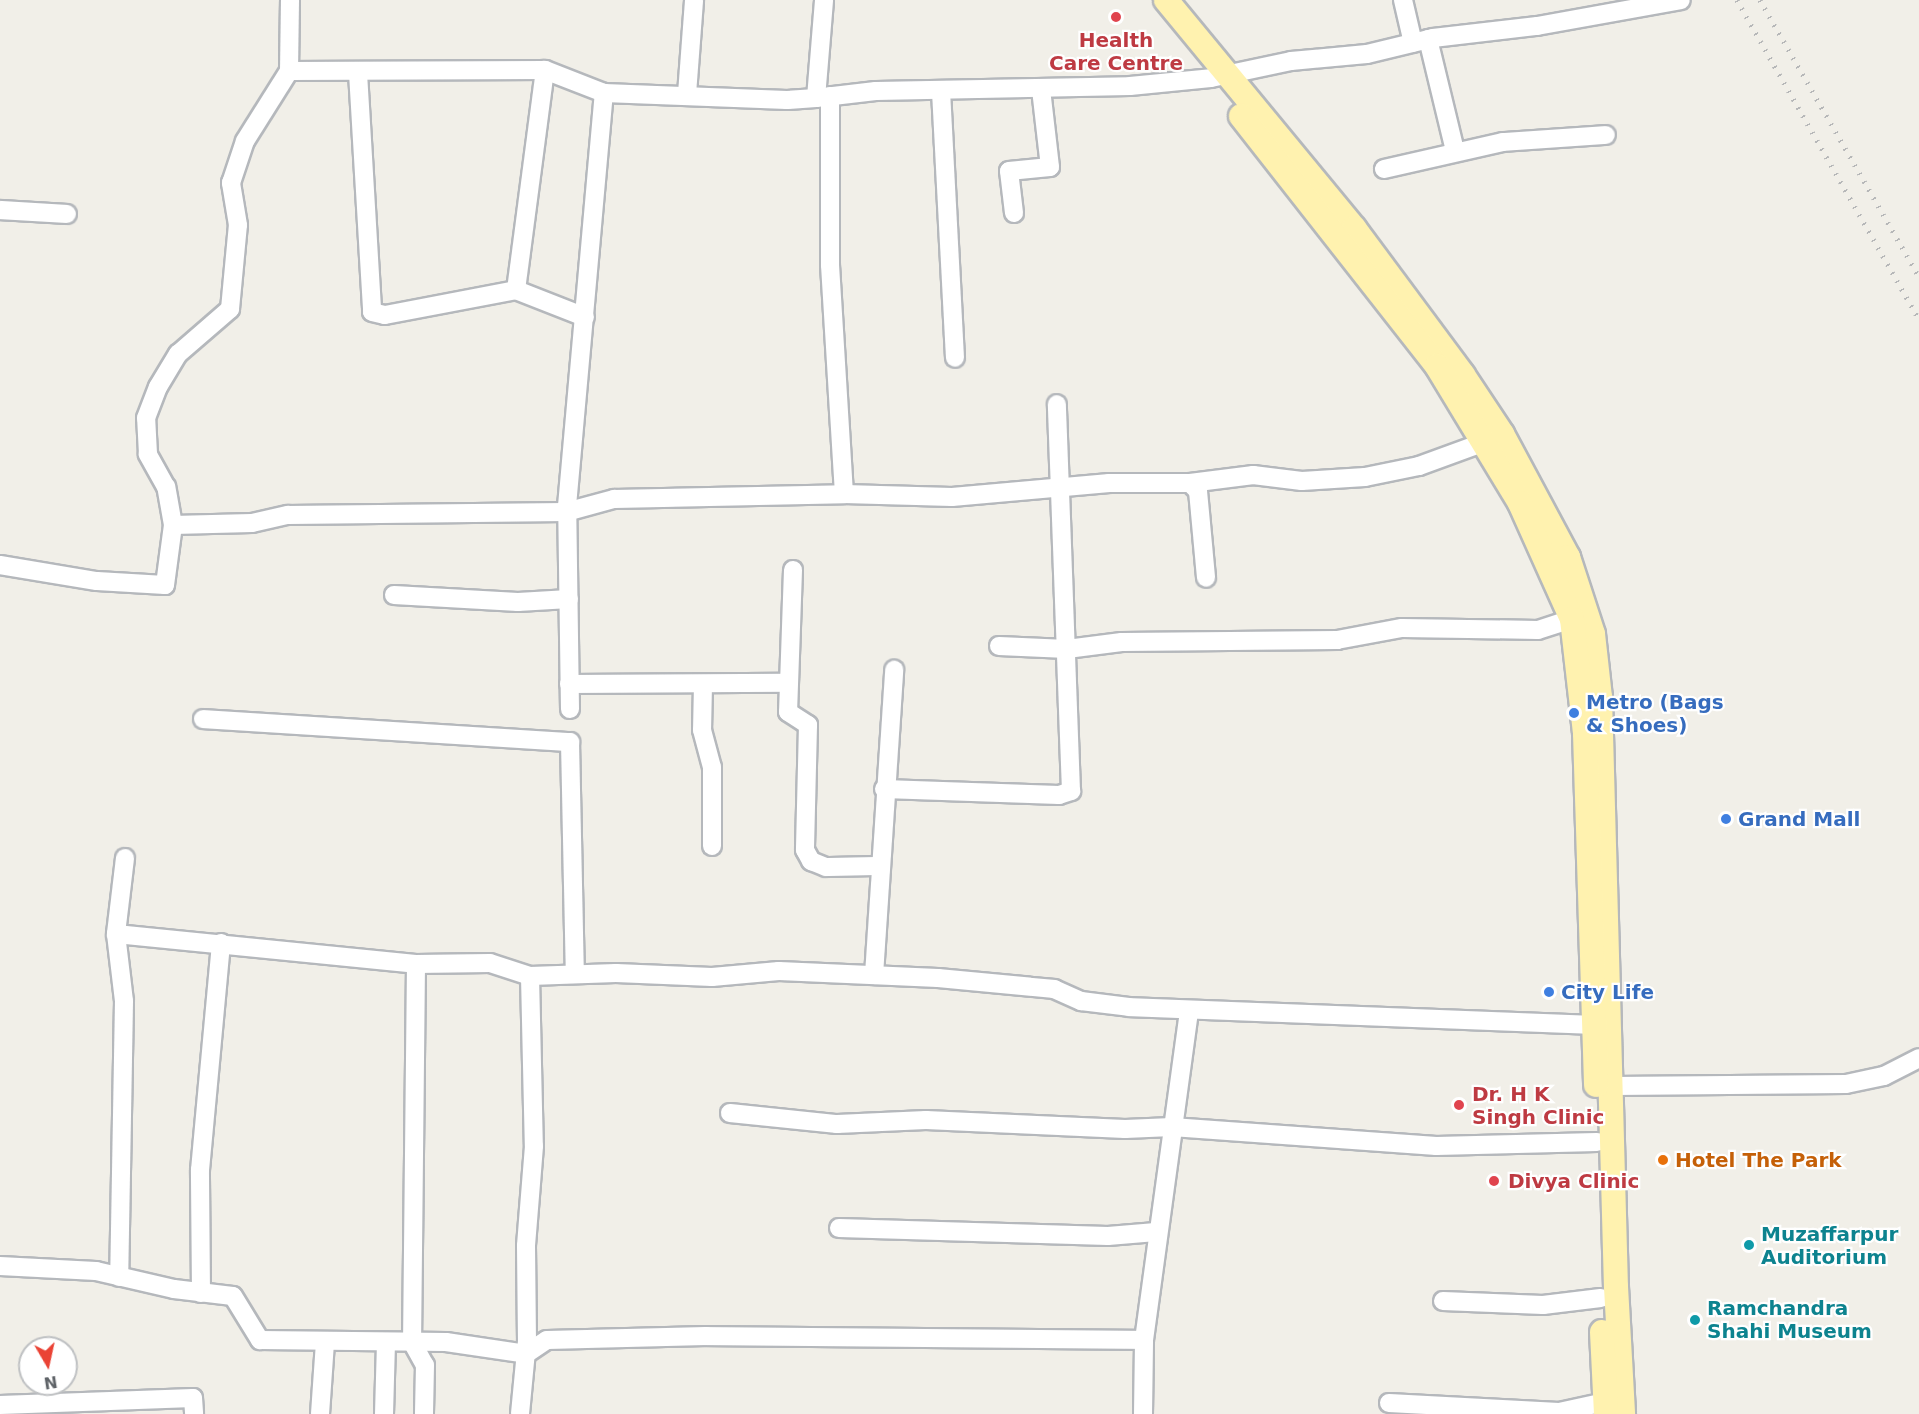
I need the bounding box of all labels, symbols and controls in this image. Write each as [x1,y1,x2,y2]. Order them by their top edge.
marker: Health Care Centre [1107,8,1125,26]
place label: Health Care Centre [1049,28,1183,75]
place label: Metro (Bags & Shoes) [1586,690,1724,737]
marker: Metro (Bags & Shoes) [1567,706,1581,720]
place label: Grand Mall [1738,807,1860,831]
marker: Grand Mall [1719,812,1733,826]
place label: City Life [1561,980,1654,1004]
marker: City Life [1542,985,1556,999]
place label: Dr. H K Singh Clinic [1472,1082,1604,1129]
marker: Dr. H K Singh Clinic [1450,1096,1468,1114]
place label: Hotel The Park [1675,1148,1842,1172]
marker: Hotel The Park [1656,1153,1670,1167]
place label: Divya Clinic [1508,1169,1639,1193]
marker: Divya Clinic [1485,1172,1503,1190]
place label: Muzaffarpur Auditorium [1761,1222,1898,1269]
marker: Muzaffarpur Auditorium [1742,1238,1756,1252]
place label: Ramchandra Shahi Museum [1707,1296,1872,1343]
marker: Ramchandra Shahi Museum [1688,1313,1702,1327]
north arrow [18,1336,78,1396]
text: N [42,1372,59,1393]

